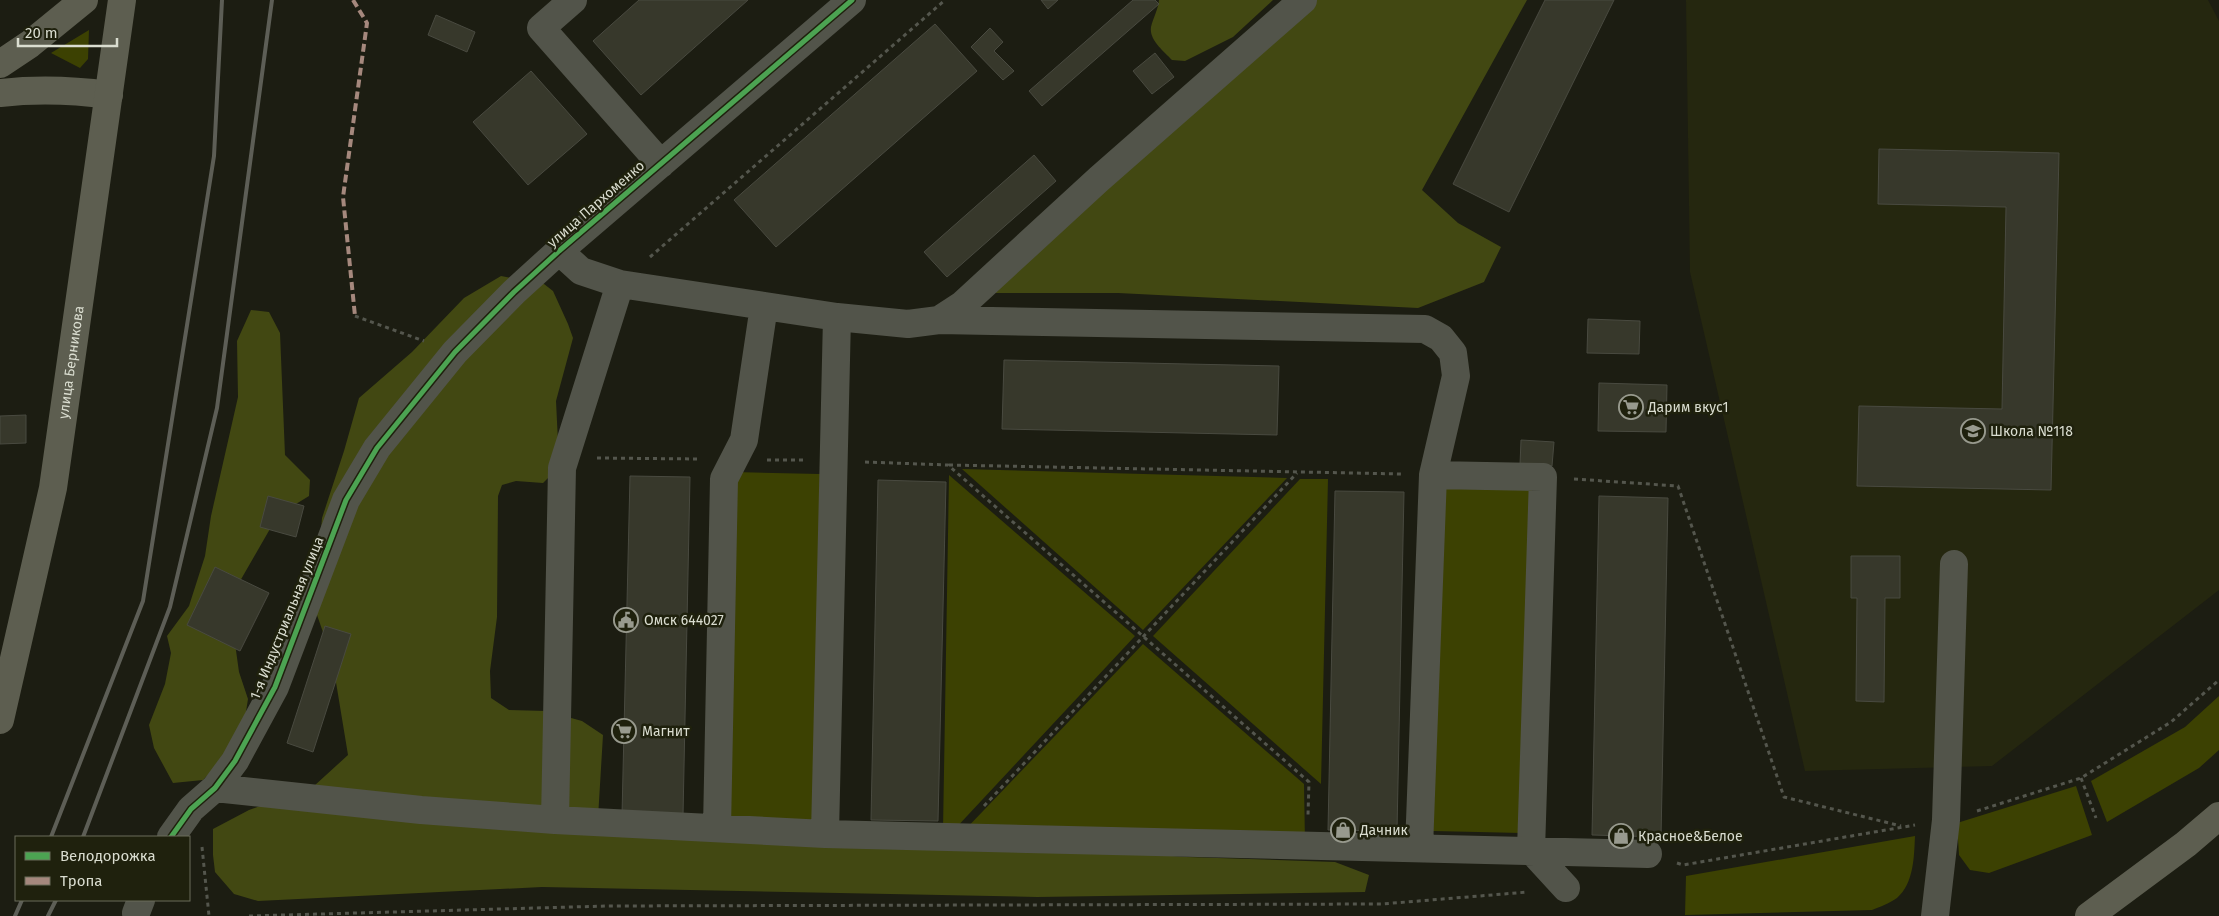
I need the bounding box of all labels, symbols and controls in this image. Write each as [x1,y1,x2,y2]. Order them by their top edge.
scale bar [18,15,116,47]
text: 20 m [25,24,58,42]
street label: улица Пархоменко [544,157,648,251]
street label: улица Берникова [54,304,87,420]
supermarket icon: Дарим вкус1 [1618,394,1644,420]
place label: Дарим вкус1 [1647,399,1729,416]
school or university icon: Школа №118 [1960,418,1986,444]
place label: Школа №118 [1990,423,2073,440]
street label: 1-я Индустриальная улица [246,534,328,702]
public building icon: Омск 644027 [613,607,639,633]
place label: Омск 644027 [644,612,724,629]
supermarket icon: Магнит [611,718,637,744]
place label: Магнит [642,723,690,740]
shop icon: Дачник [1330,817,1356,843]
place label: Дачник [1359,822,1409,839]
shop icon: Красное&Белое [1608,823,1634,849]
place label: Красное&Белое [1638,828,1743,845]
legend [15,836,190,901]
text: Велодорожка [60,847,156,865]
text: Тропа [60,872,102,890]

